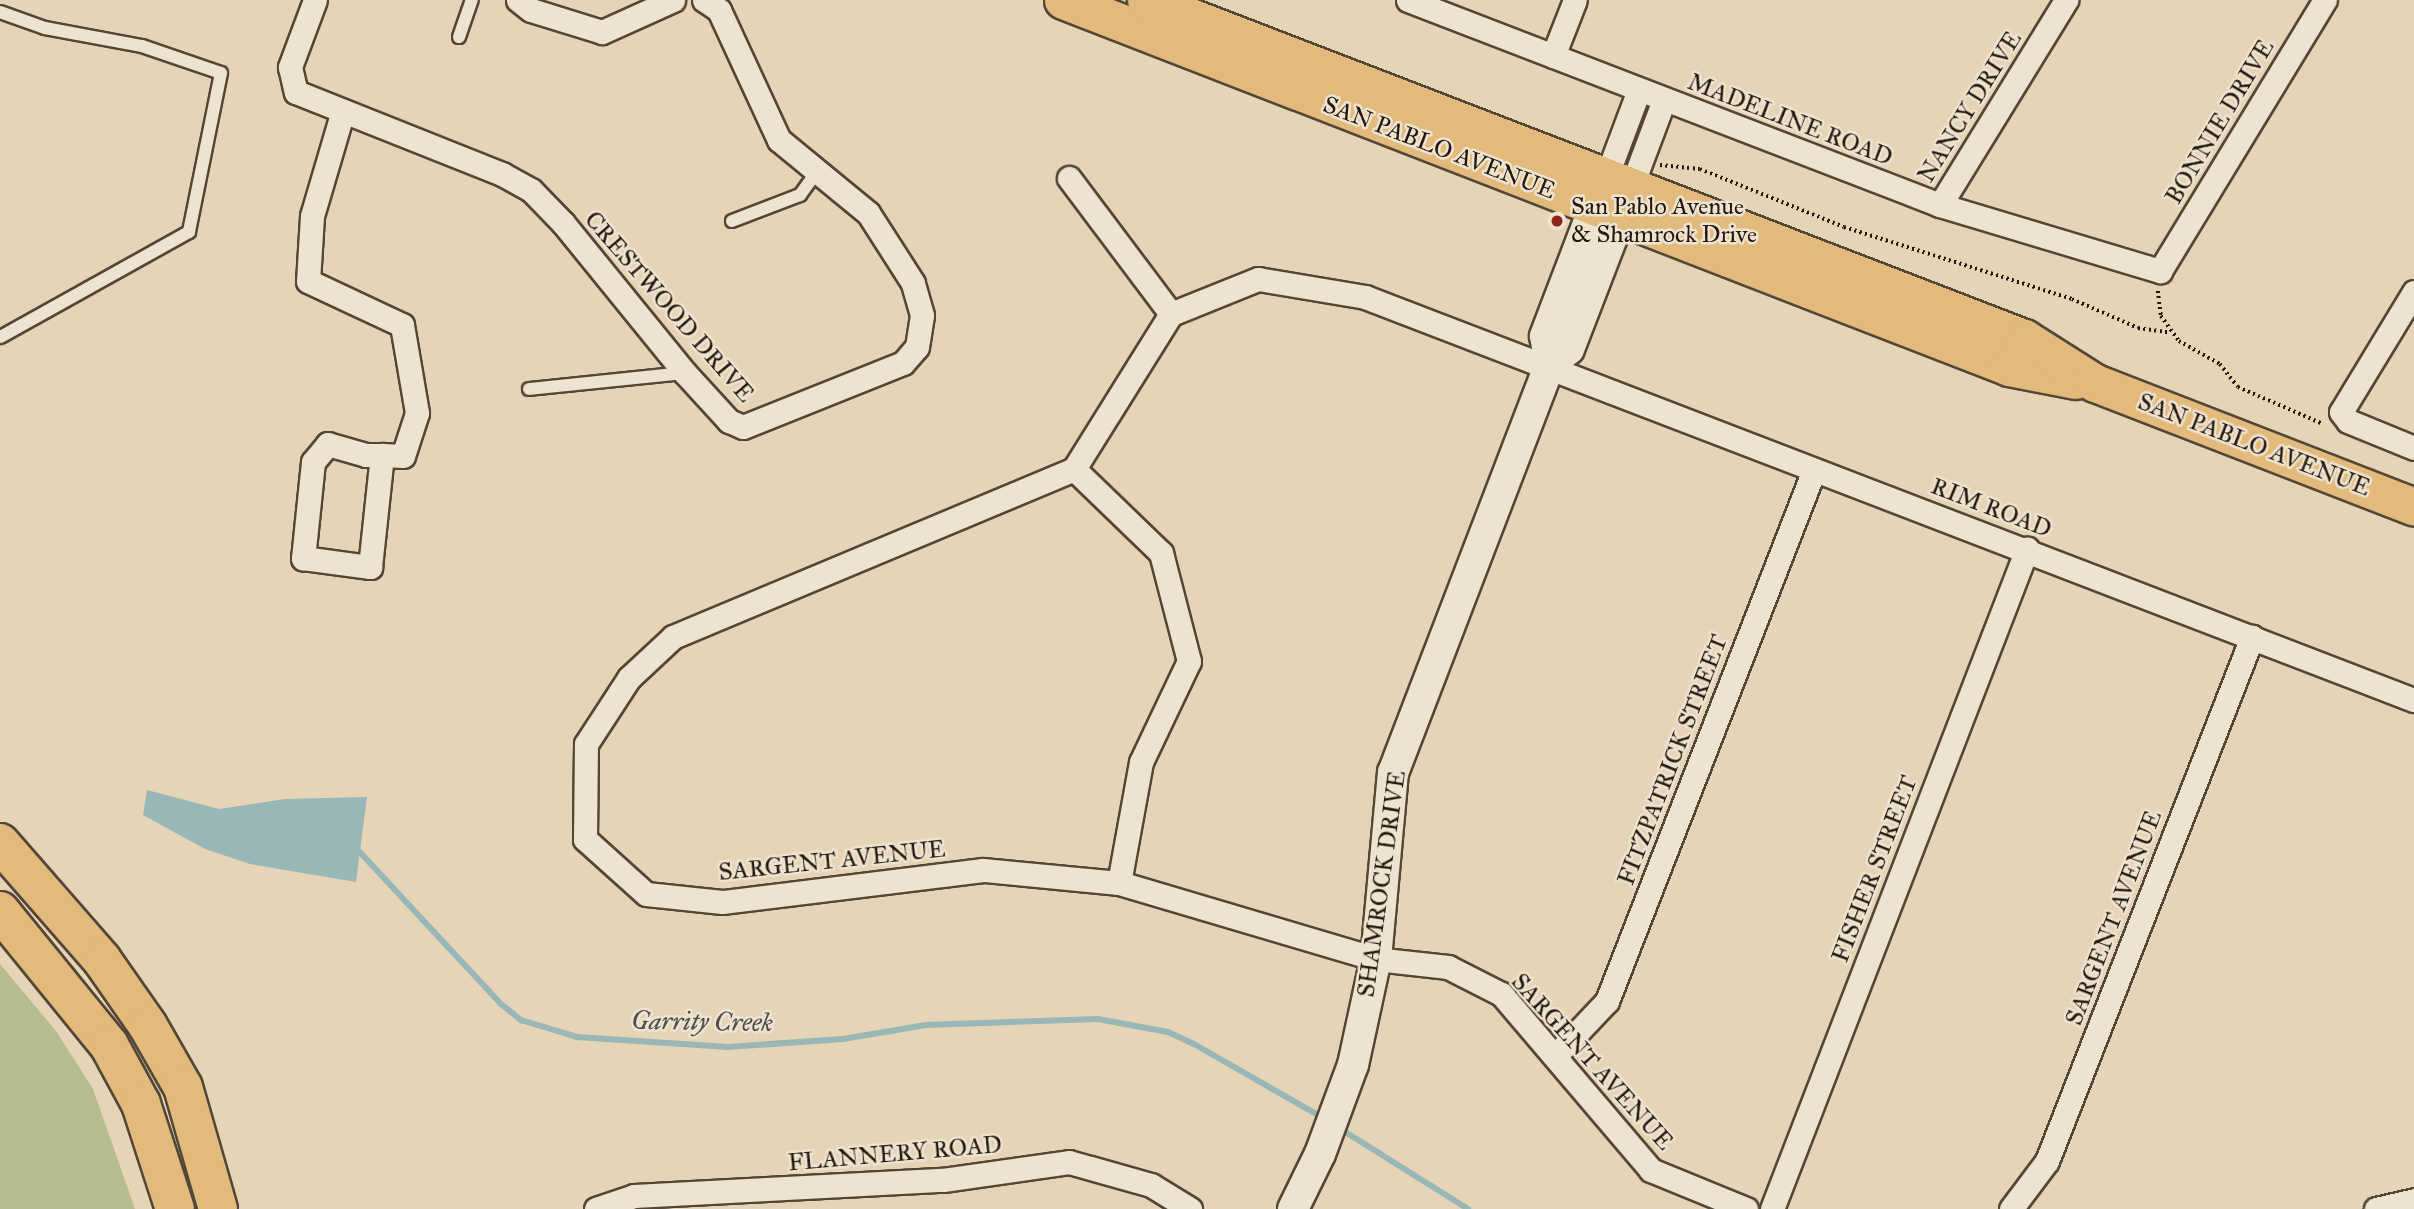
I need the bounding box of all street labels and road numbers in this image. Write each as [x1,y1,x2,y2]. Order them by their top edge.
street label: NANCY DRIVE [1912,26,2028,188]
street label: BONNIE DRIVE [2160,34,2280,210]
street label: MADELINE ROAD [1684,68,1896,172]
street label: SAN PABLO AVENUE [1319,90,1559,206]
street label: CRESTWOOD DRIVE [578,206,760,408]
street label: SAN PABLO AVENUE [2134,387,2374,503]
street label: RIM ROAD [1927,472,2055,544]
street label: FITZPATRICK STREET [1612,631,1734,889]
street label: SHAMROCK DRIVE [1352,769,1412,999]
street label: FISHER STREET [1826,772,1924,966]
street label: SARGENT AVENUE [2060,807,2168,1029]
street label: SARGENT AVENUE [717,835,947,887]
street label: SARGENT AVENUE [1505,968,1679,1156]
street label: FLANNERY ROAD [787,1130,1003,1178]

